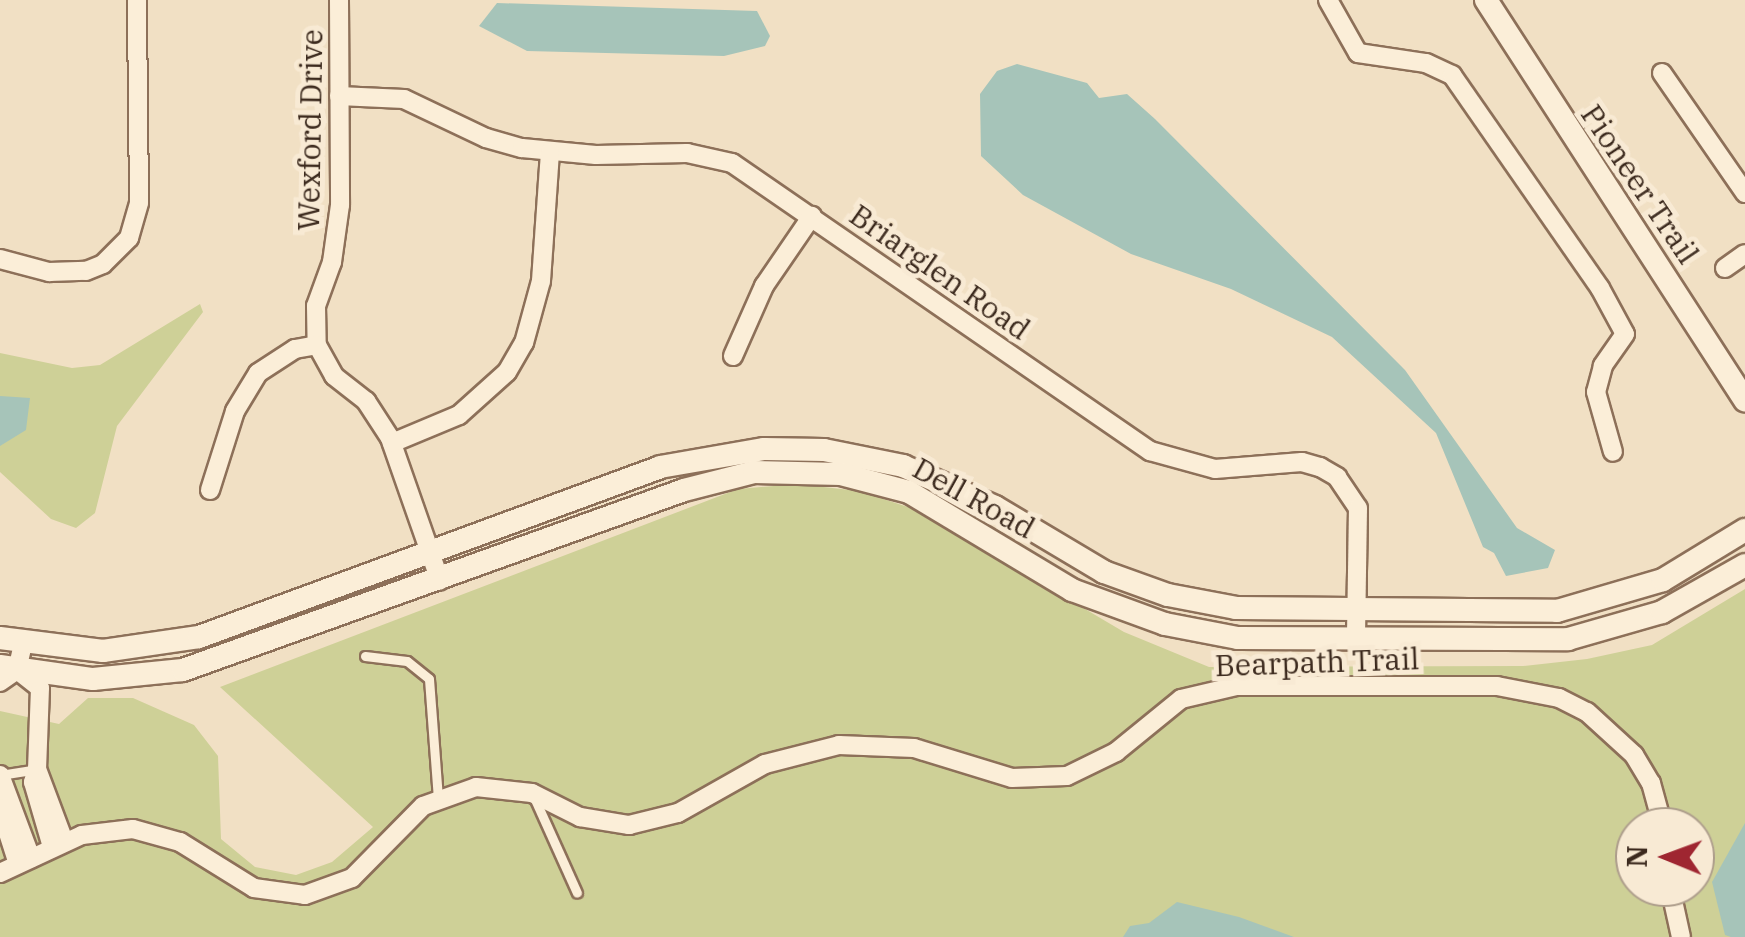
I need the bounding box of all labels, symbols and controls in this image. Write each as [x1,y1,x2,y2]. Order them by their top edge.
street label: Wexford Drive [290,29,330,231]
street label: Pioneer Trail [1574,98,1706,270]
street label: Briarglen Road [843,197,1037,347]
street label: Dell Road [907,450,1041,546]
street label: Bearpath Trail [1214,640,1420,684]
north arrow [1615,807,1715,907]
text: N [1618,845,1655,868]

